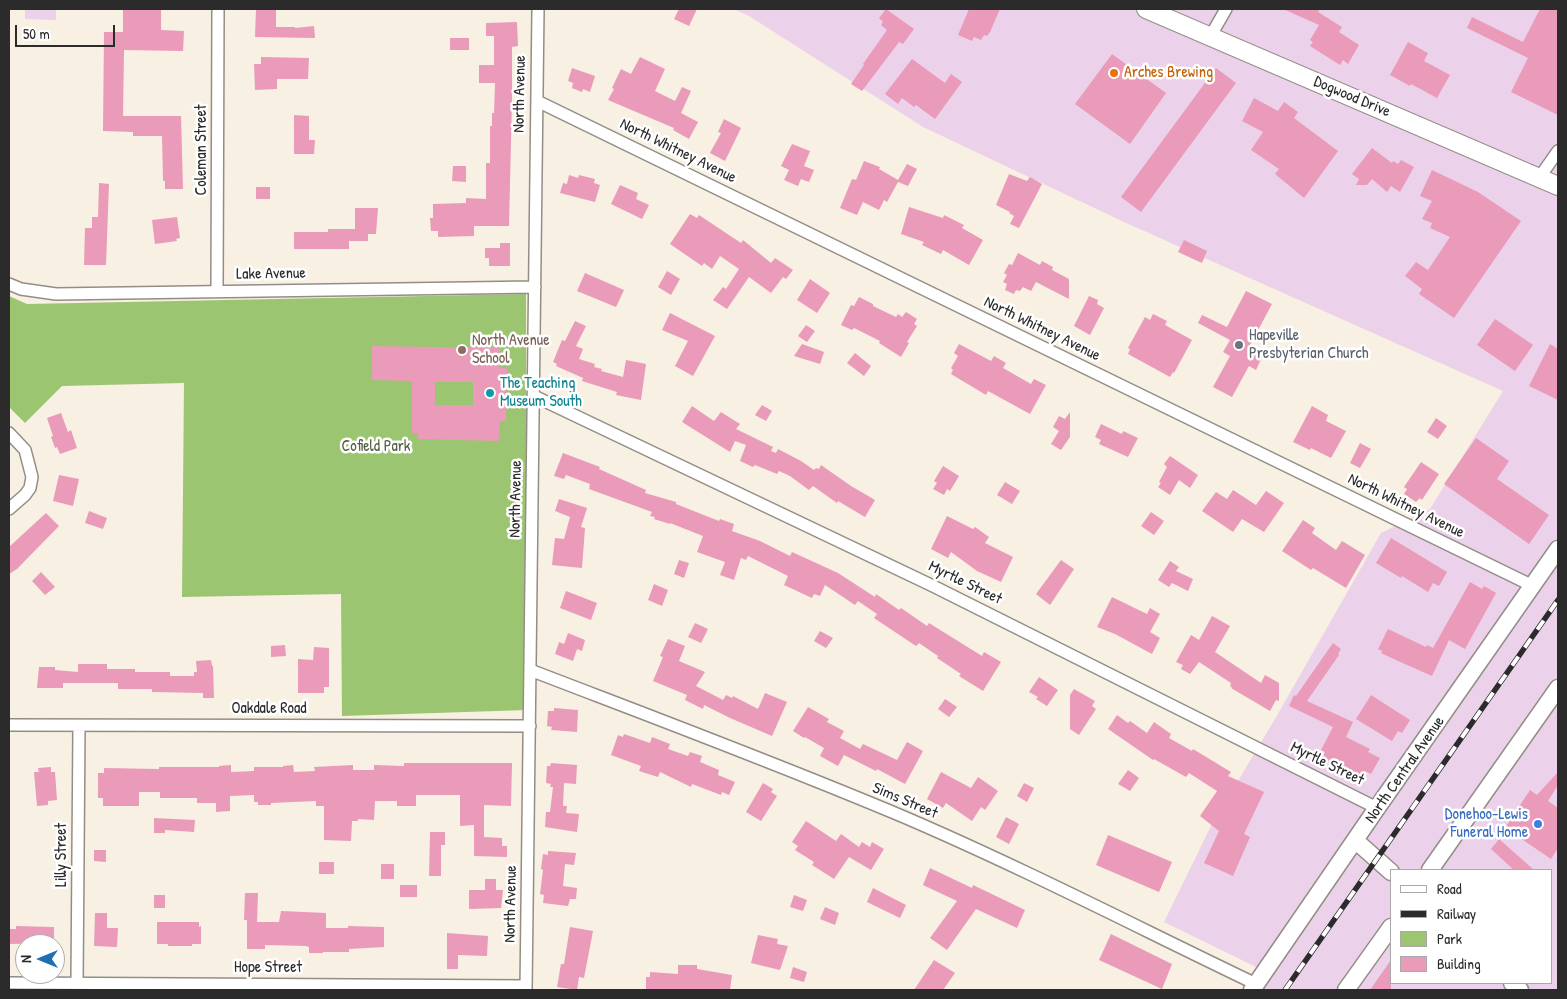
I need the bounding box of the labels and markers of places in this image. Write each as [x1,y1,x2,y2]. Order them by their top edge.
place label: Arches Brewing [1124,63,1213,83]
marker: Arches Brewing [1108,67,1120,79]
place label: Hapeville Presbyterian Church [1249,326,1369,364]
place label: North Avenue School [472,331,550,369]
marker: Hapeville Presbyterian Church [1233,339,1245,351]
marker: North Avenue School [456,344,468,356]
place label: The Teaching Museum South [500,374,582,412]
marker: The Teaching Museum South [484,387,496,399]
place label: Donehoo-Lewis Funeral Home [1445,805,1528,843]
marker: Donehoo-Lewis Funeral Home [1532,818,1544,830]

